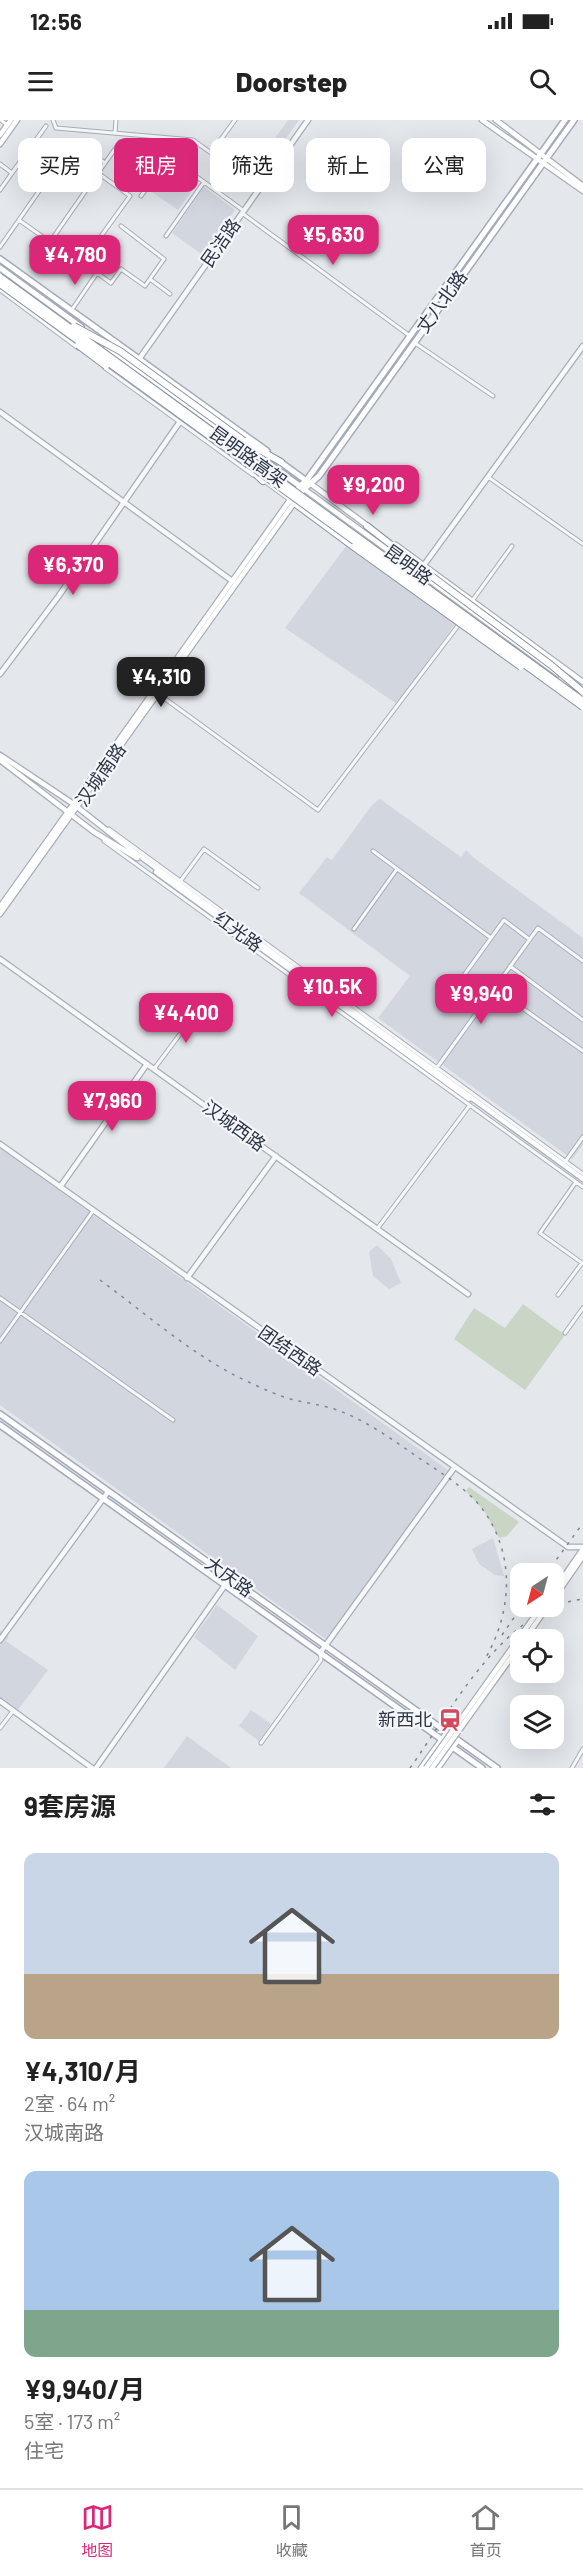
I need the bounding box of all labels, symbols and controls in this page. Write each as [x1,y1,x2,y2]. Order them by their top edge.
text: 12:56 [30,8,82,34]
icon: menu [24,65,57,98]
text: Doorstep [236,65,347,97]
icon: search [526,65,559,98]
chip: 买房 [18,138,102,192]
chip: 租房 [114,138,198,192]
chip: 筛选 [210,138,294,192]
chip: 新上 [306,138,390,192]
chip: 公寓 [402,138,486,192]
street label: 民洁路 [196,214,245,271]
pin: ¥5,630 [284,215,382,266]
text: ¥5,630 [302,222,364,246]
pin: ¥4,780 [26,235,124,286]
text: ¥4,780 [43,242,107,266]
street label: 丈八北路 [411,266,471,337]
street label: 昆明路高架 [206,421,291,492]
pin: ¥9,200 [324,465,422,516]
text: ¥9,200 [341,472,405,496]
street label: 昆明路 [380,539,437,589]
pin: ¥6,370 [24,545,122,596]
text: ¥6,370 [42,552,104,576]
pin: ¥4,310 [112,657,210,708]
text: ¥4,310 [131,664,191,688]
street label: 汉城南路 [71,739,130,810]
street label: 红光路 [210,906,267,956]
pin: ¥10.5K [283,967,381,1018]
text: ¥10.5K [302,974,362,998]
pin: ¥9,940 [432,974,530,1025]
text: ¥9,940 [449,981,513,1005]
pin: ¥4,400 [137,993,235,1044]
text: ¥4,400 [153,1000,219,1024]
pin: ¥7,960 [63,1081,161,1132]
text: ¥7,960 [82,1088,142,1112]
street label: 汉城西路 [199,1095,270,1155]
street label: 团结西路 [255,1321,326,1380]
street label: 大庆路 [201,1551,258,1601]
north arrow [510,1563,564,1617]
map controls [510,1563,564,1749]
button: locate [510,1629,564,1683]
button: layers [510,1695,564,1749]
station icon: 新西北 [437,1707,463,1733]
place label: 新西北 [378,1708,432,1730]
icon: filters [526,1788,559,1821]
text: 9套房源 [24,1790,116,1821]
icon: home [238,1892,346,2000]
text: ¥4,310/月 [24,2055,141,2086]
text: 2室 · 64 m² [24,2091,115,2115]
text: 汉城南路 [24,2120,104,2144]
icon: home [238,2210,346,2318]
text: ¥9,940/月 [24,2373,145,2404]
text: 5室 · 173 m² [24,2409,120,2433]
text: 住宅 [24,2438,64,2462]
tab: 地图 [81,2501,114,2561]
tab: 收藏 [275,2501,308,2561]
tab: 首页 [469,2501,502,2561]

